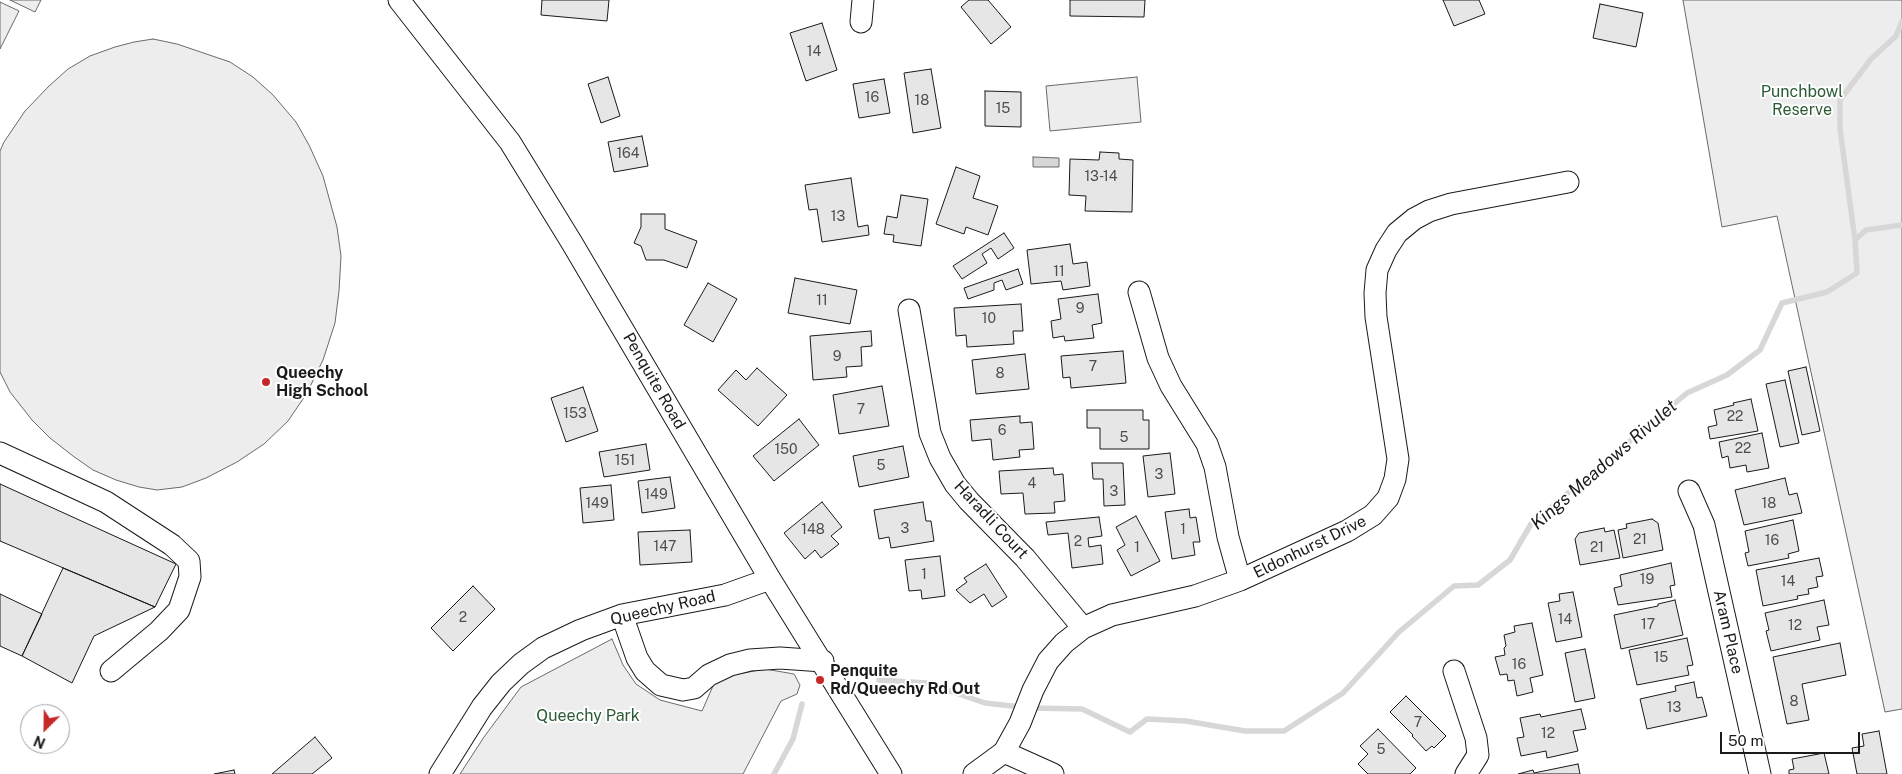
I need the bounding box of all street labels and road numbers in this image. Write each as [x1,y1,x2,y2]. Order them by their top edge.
street label: Penquite Road [619,329,689,433]
street label: Haradli Court [950,477,1032,563]
street label: Eldonhurst Drive [1250,511,1370,583]
street label: Queechy Road [609,587,717,629]
street label: Aram Place [1709,588,1747,676]

